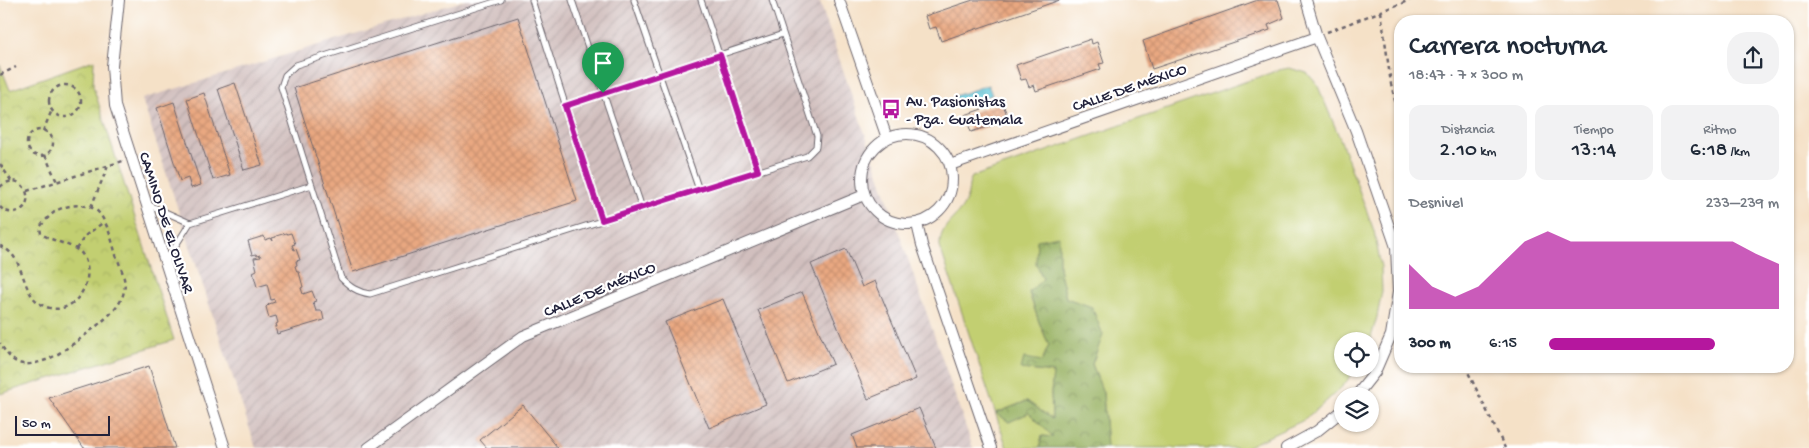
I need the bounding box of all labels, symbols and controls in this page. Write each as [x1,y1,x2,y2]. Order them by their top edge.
text: Carrera nocturna [1409,31,1607,64]
button: share [1727,32,1779,84]
pin [582,42,624,93]
icon: arrive [589,49,617,77]
street label: CALLE DE MÉXICO [1071,61,1190,118]
text: 18:47 · 7 × 300 m [1409,67,1523,86]
place label: Av. Pasionistas - Pza. Guatemala [906,94,1023,131]
bus stop icon: Av. Pasionistas - Pza. Guatemala [880,98,902,120]
text: Distancia [1441,122,1495,139]
text: Tiempo [1574,122,1614,139]
text: Ritmo [1703,122,1737,139]
text: 2.10 [1440,139,1477,164]
text: 13:14 [1572,139,1616,164]
text: 6:18 [1690,139,1727,164]
text: km [1477,144,1496,161]
text: /km [1727,144,1750,161]
street label: CAMINO DE EL OLIVAR [133,150,197,296]
text: Desnivel [1409,195,1463,214]
text: 233–239 m [1705,195,1779,214]
street label: CALLE DE MÉXICO [542,259,659,323]
map controls [1334,332,1379,432]
button: locate [1334,332,1379,377]
text: 300 m [1409,335,1451,354]
text: 6:15 [1489,335,1517,354]
button: layers [1334,387,1379,432]
scale bar [15,413,110,436]
text: 50 m [22,416,51,433]

